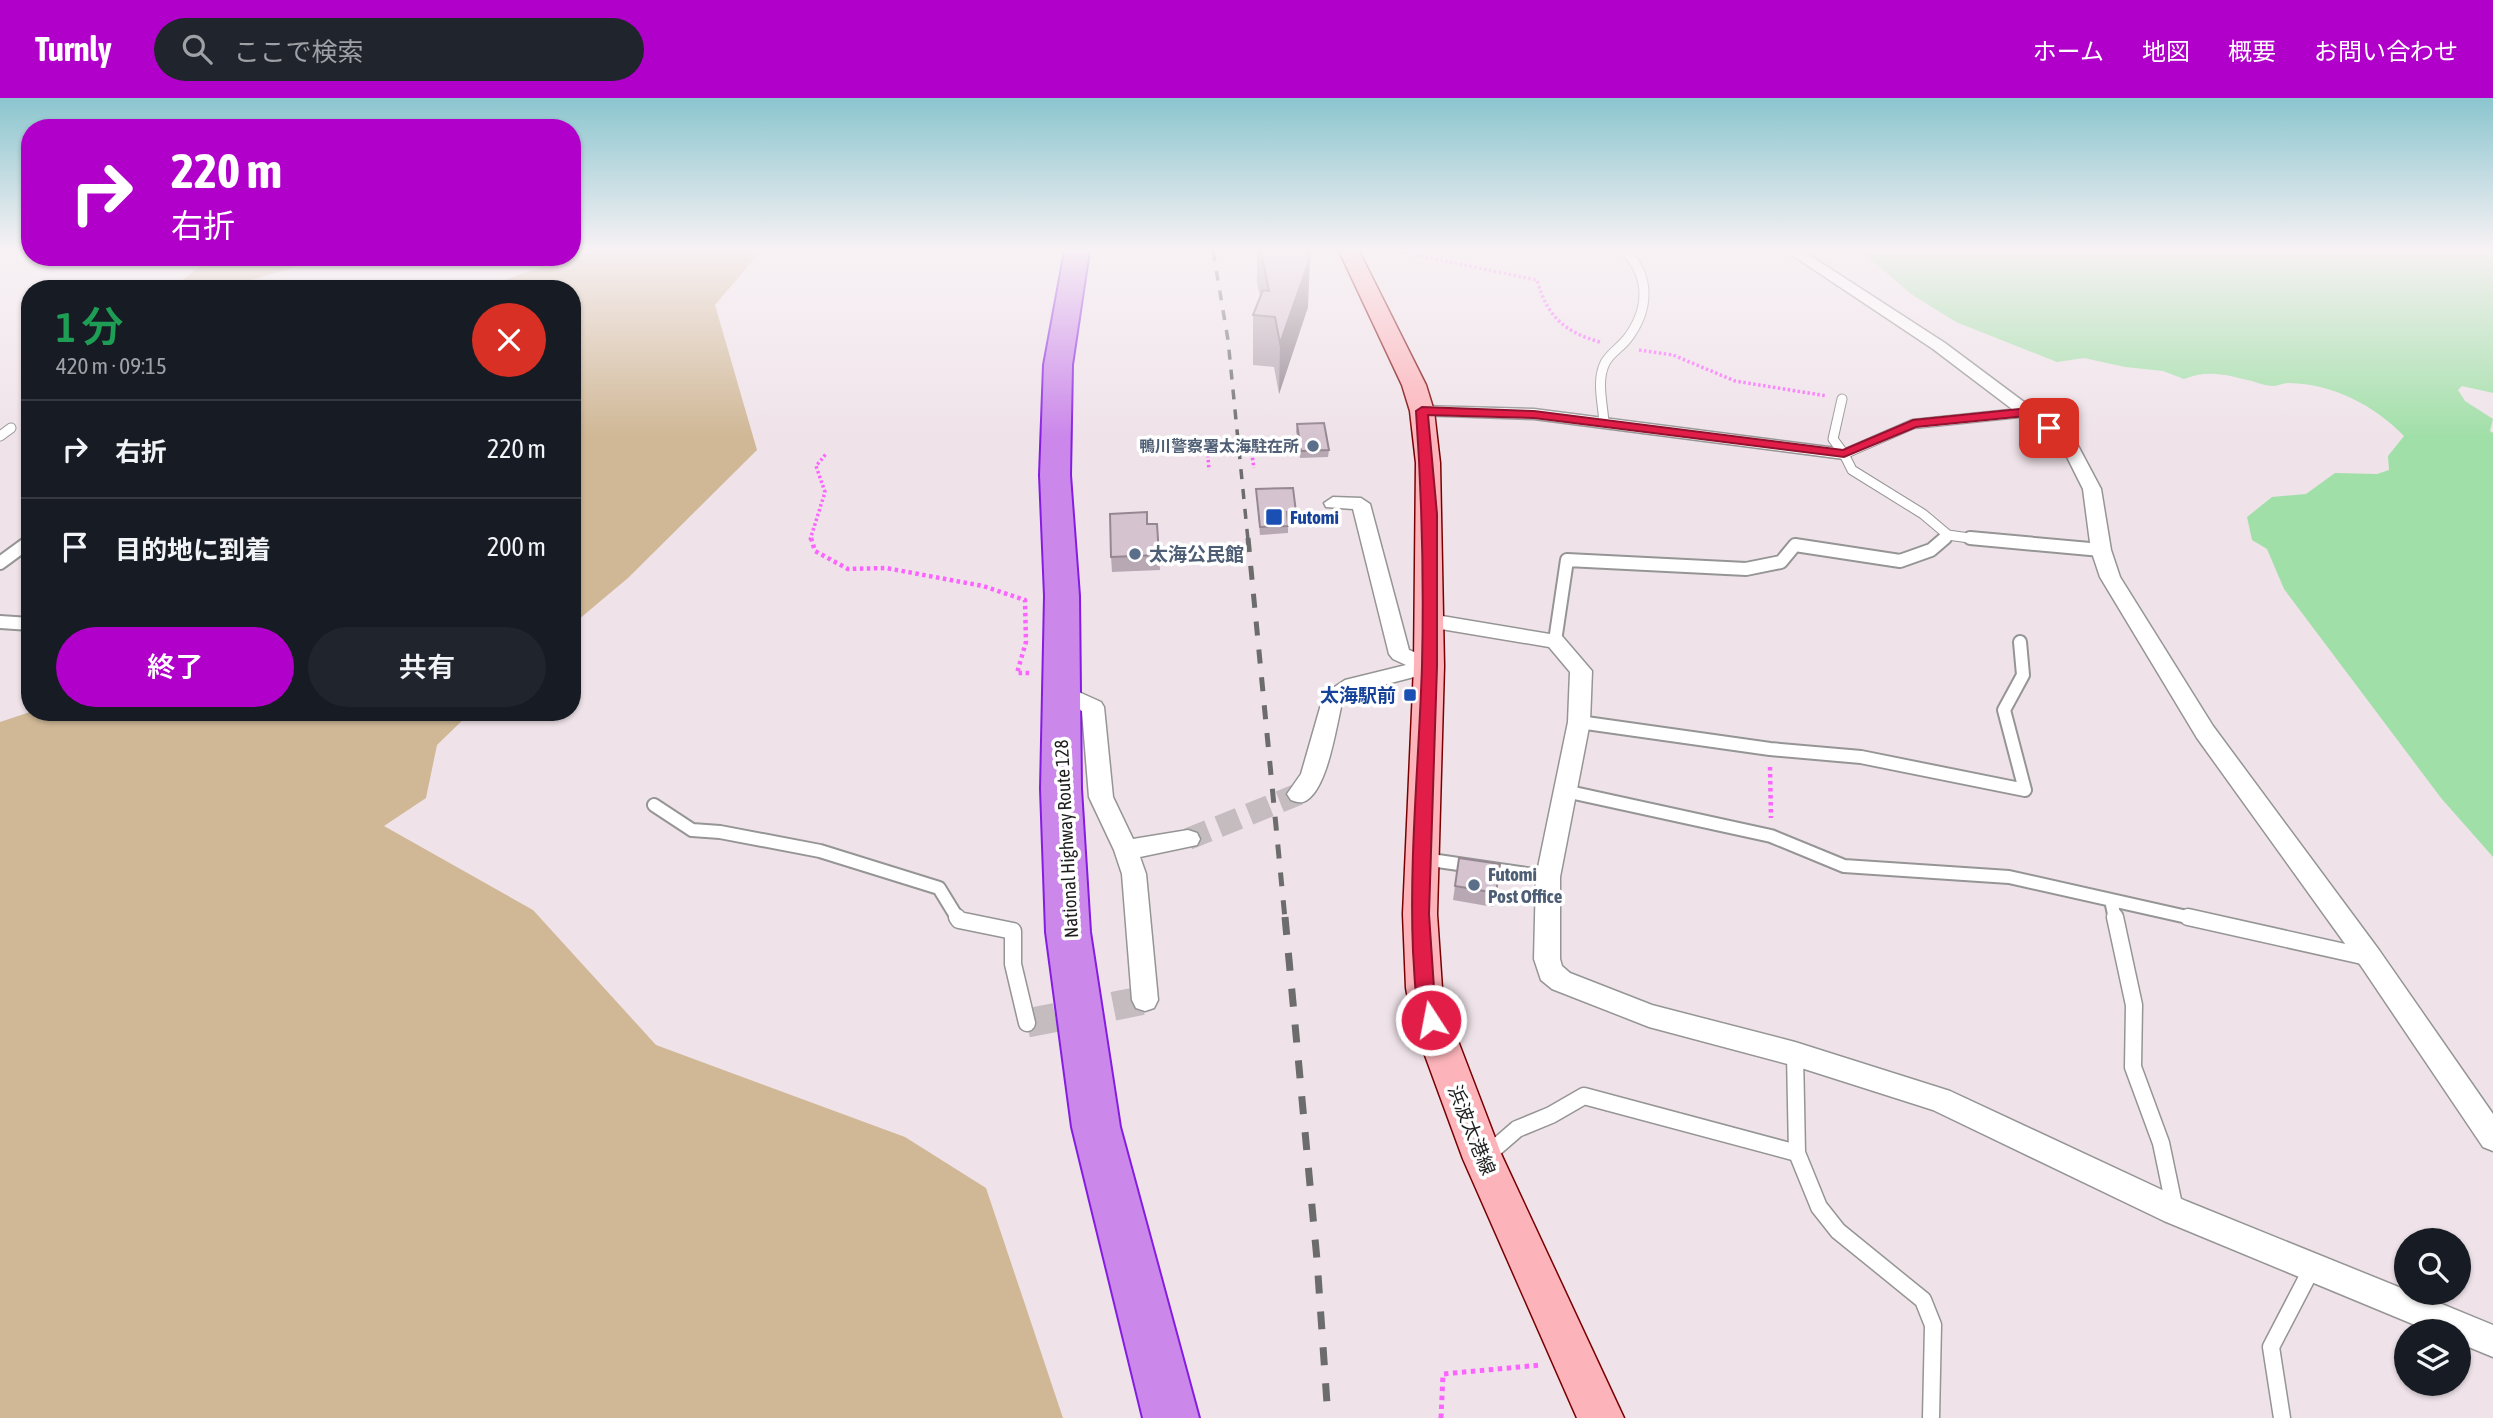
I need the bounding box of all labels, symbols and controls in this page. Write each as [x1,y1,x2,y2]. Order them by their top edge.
search box [154,18,644,81]
text: Turnly [35,30,112,68]
icon: search [178,30,216,68]
text: ここで検索 [234,37,364,67]
text: ホーム [2033,38,2104,65]
text: 地図 [2142,38,2190,65]
text: 概要 [2228,38,2276,65]
text: お問い合わせ [2314,38,2458,65]
text: 220 m [171,142,282,198]
icon: right [56,147,147,238]
text: 右折 [171,207,235,244]
text: 1 分 [56,303,124,351]
button: close [472,303,546,377]
text: 420 m · 09:15 [56,353,167,379]
pin [2019,398,2079,458]
icon: arrive [2030,409,2068,447]
icon: right [56,430,94,468]
text: 220 m [487,434,546,464]
text: 右折 [115,437,167,467]
place label: 鴨川警察署太海駐在所 [1139,437,1299,455]
marker: 鴨川警察署太海駐在所 [1305,438,1321,454]
place label: Futomi [1290,506,1339,528]
marker: Futomi [1264,507,1284,527]
icon: arrive [56,528,94,566]
text: 200 m [487,532,546,562]
text: 目的地に到着 [115,535,271,565]
place label: 太海公民館 [1149,543,1244,565]
marker: 太海公民館 [1127,546,1143,562]
button: 終了 [56,627,294,707]
button: 共有 [308,627,546,707]
place label: 太海駅前 [1320,684,1396,706]
marker: 太海駅前 [1402,687,1418,703]
street label: National Highway Route 128 [1050,739,1082,939]
place label: Futomi Post Office [1488,863,1563,907]
marker: Futomi Post Office [1466,877,1482,893]
position arrow [1394,983,1468,1057]
street label: 浜波太港線 [1444,1082,1500,1178]
map controls [2394,1228,2471,1396]
button: search [2394,1228,2471,1305]
button: layers [2394,1319,2471,1396]

